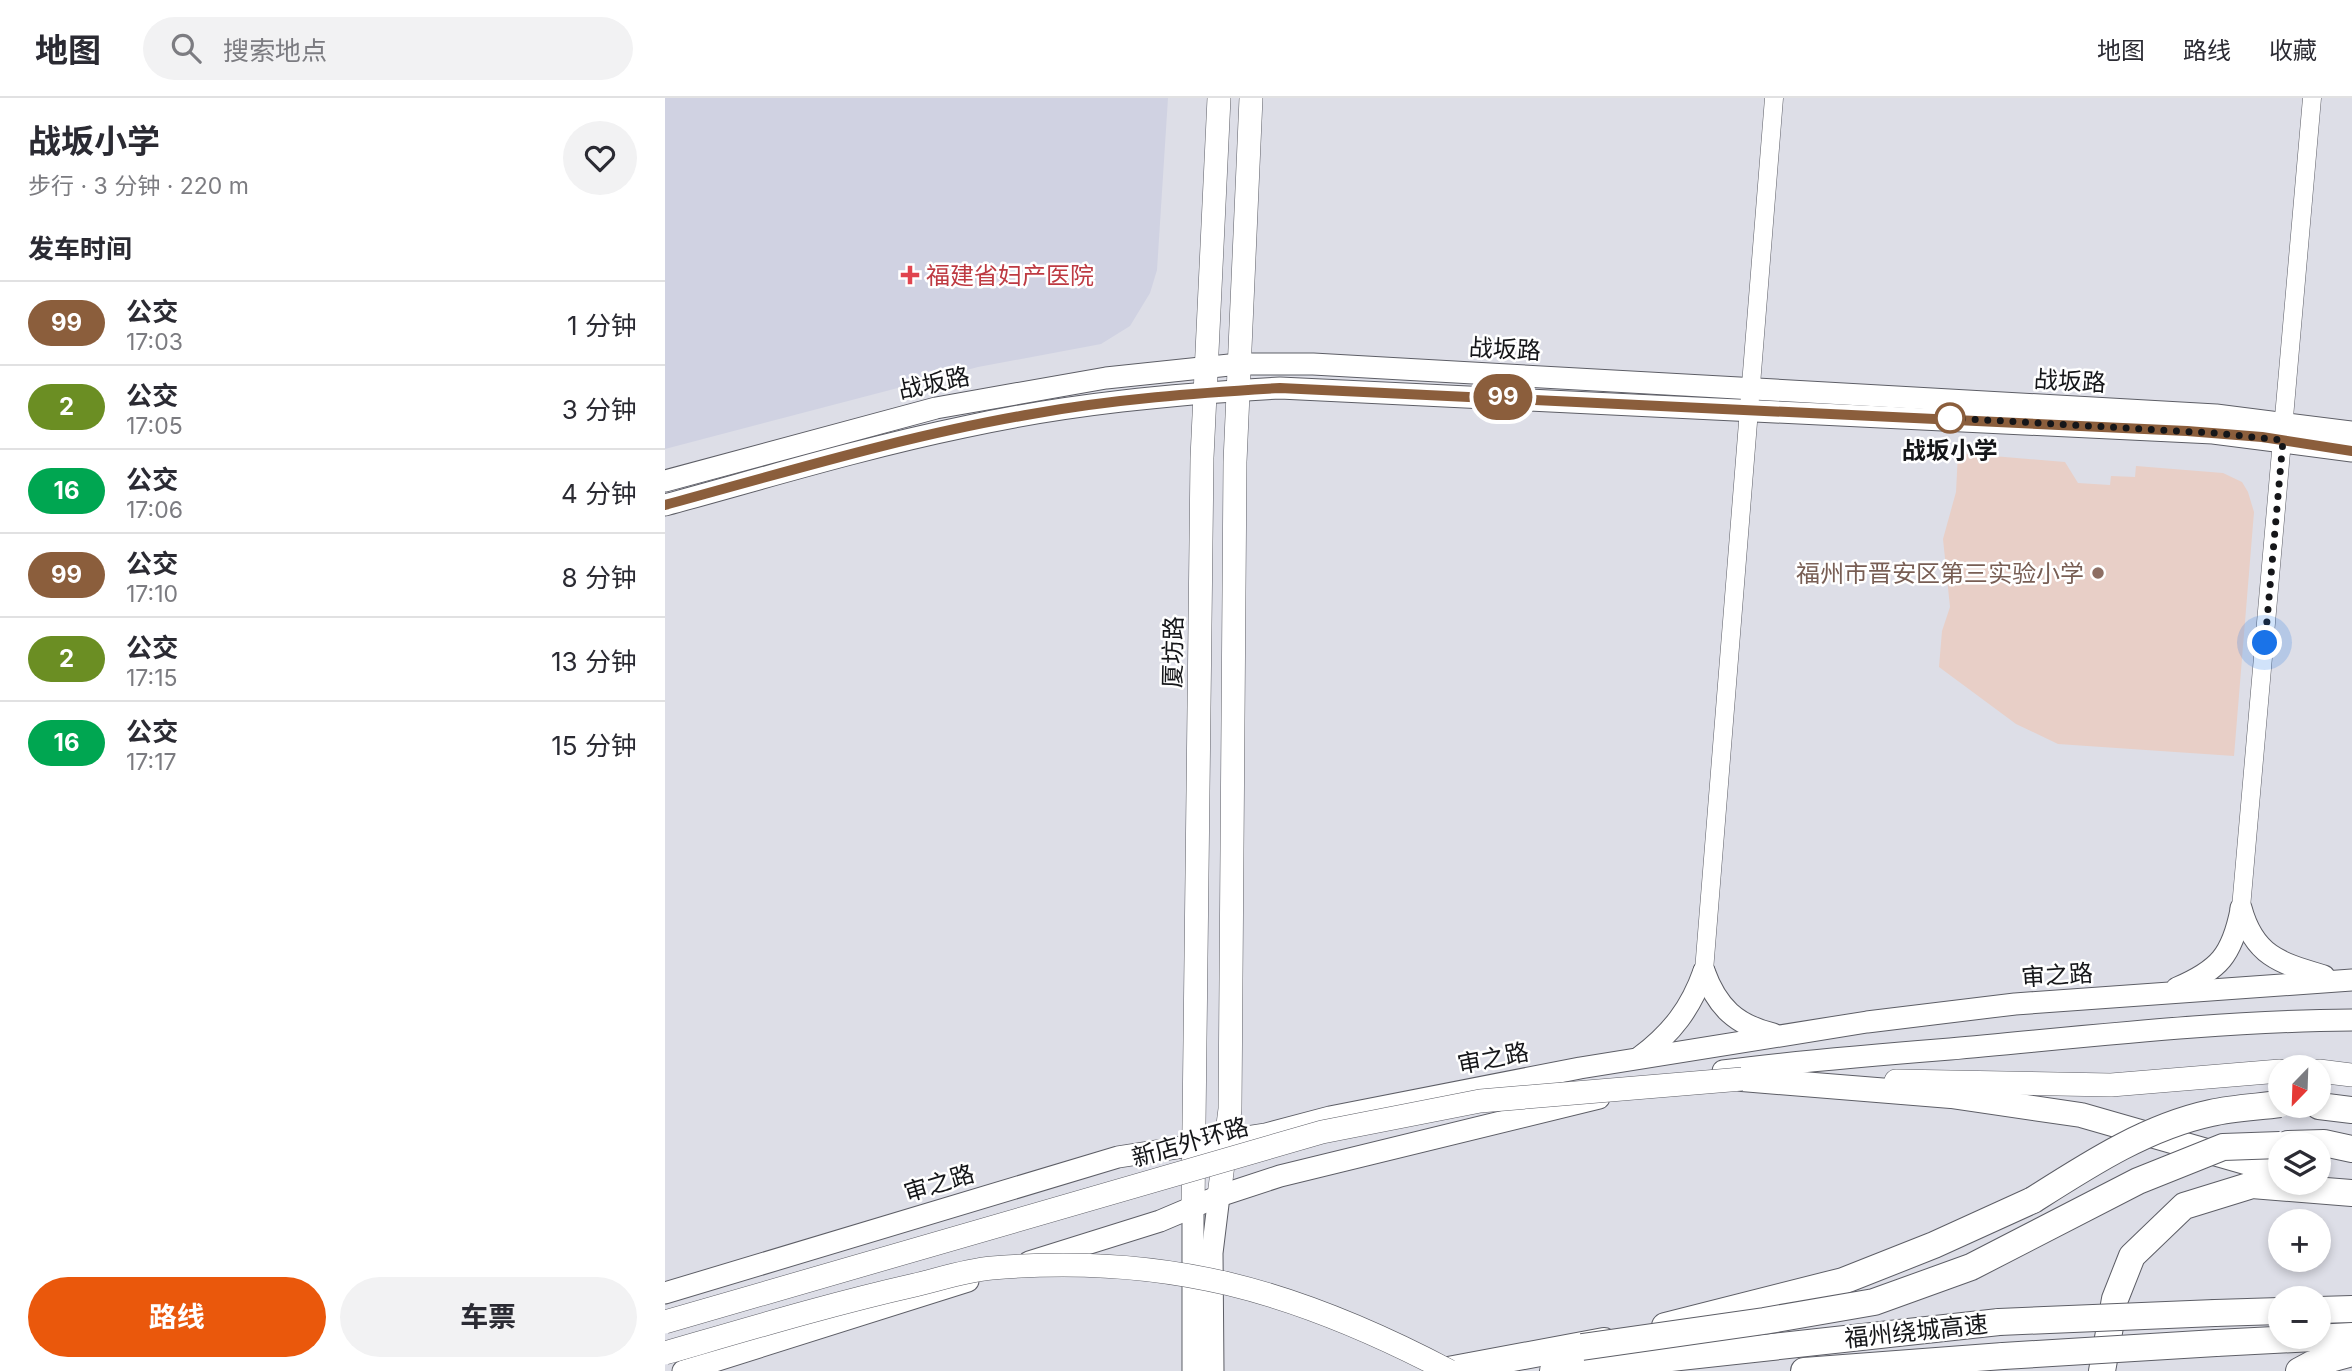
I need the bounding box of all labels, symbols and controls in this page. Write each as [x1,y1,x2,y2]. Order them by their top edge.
search box [143,17,633,80]
icon: search [167,29,205,67]
text: 地图 [35,30,101,70]
text: 搜索地点 [223,35,327,66]
text: 地图 [2097,36,2145,65]
text: 路线 [2183,36,2231,65]
text: 收藏 [2269,36,2317,65]
text: 战坂小学 [28,121,160,161]
button: heart [563,121,637,195]
text: 步行 · 3 分钟 · 220 m [28,172,249,200]
text: 发车时间 [28,233,132,264]
place label: 福建省妇产医院 [926,261,1094,290]
marker: 福建省妇产医院 [900,265,920,285]
text: 公交 [126,296,178,327]
text: 99 [51,308,82,337]
text: 1 分钟 [567,310,637,341]
text: 17:03 [126,328,183,356]
street label: 战坂路 [1468,333,1542,365]
street label: 战坂路 [896,361,972,405]
street label: 战坂路 [2033,365,2107,397]
line badge: 99 [1471,374,1535,420]
text: 公交 [126,380,178,411]
text: 99 [1487,382,1519,411]
text: 2 [59,392,74,421]
text: 3 分钟 [562,394,637,425]
marker: 战坂小学 [1935,403,1965,433]
text: 17:05 [126,412,183,440]
place label: 战坂小学 [1902,436,1998,465]
text: 公交 [126,464,178,495]
text: 16 [54,476,79,505]
text: 4 分钟 [561,478,637,509]
text: 17:06 [126,496,183,524]
text: 公交 [126,548,178,579]
place label: 福州市晋安区第三实验小学 [1796,559,2084,588]
text: 99 [51,560,82,589]
text: 8 分钟 [562,562,637,593]
marker: 福州市晋安区第三实验小学 [2090,565,2106,581]
text: 17:10 [126,580,178,608]
street label: 厦坊路 [1158,616,1188,688]
your location [2247,625,2282,660]
text: 公交 [126,632,178,663]
text: 2 [59,644,74,673]
text: 13 分钟 [551,646,637,677]
text: 17:15 [126,664,178,692]
text: 公交 [126,716,178,747]
text: 16 [54,728,79,757]
text: 15 分钟 [551,730,637,761]
text: 17:17 [126,748,177,776]
street label: 审之路 [2020,958,2094,992]
street label: 审之路 [1455,1037,1531,1079]
north arrow [2268,1055,2331,1118]
map controls [2268,1055,2331,1349]
street label: 新店外环路 [1128,1112,1252,1172]
button: layers [2268,1132,2331,1195]
street label: 审之路 [900,1159,978,1207]
button: + [2268,1209,2331,1272]
button: 路线 [28,1277,326,1357]
button: 车票 [340,1277,637,1357]
button: − [2268,1286,2331,1349]
street label: 福州绕城高速 [1843,1309,1989,1353]

